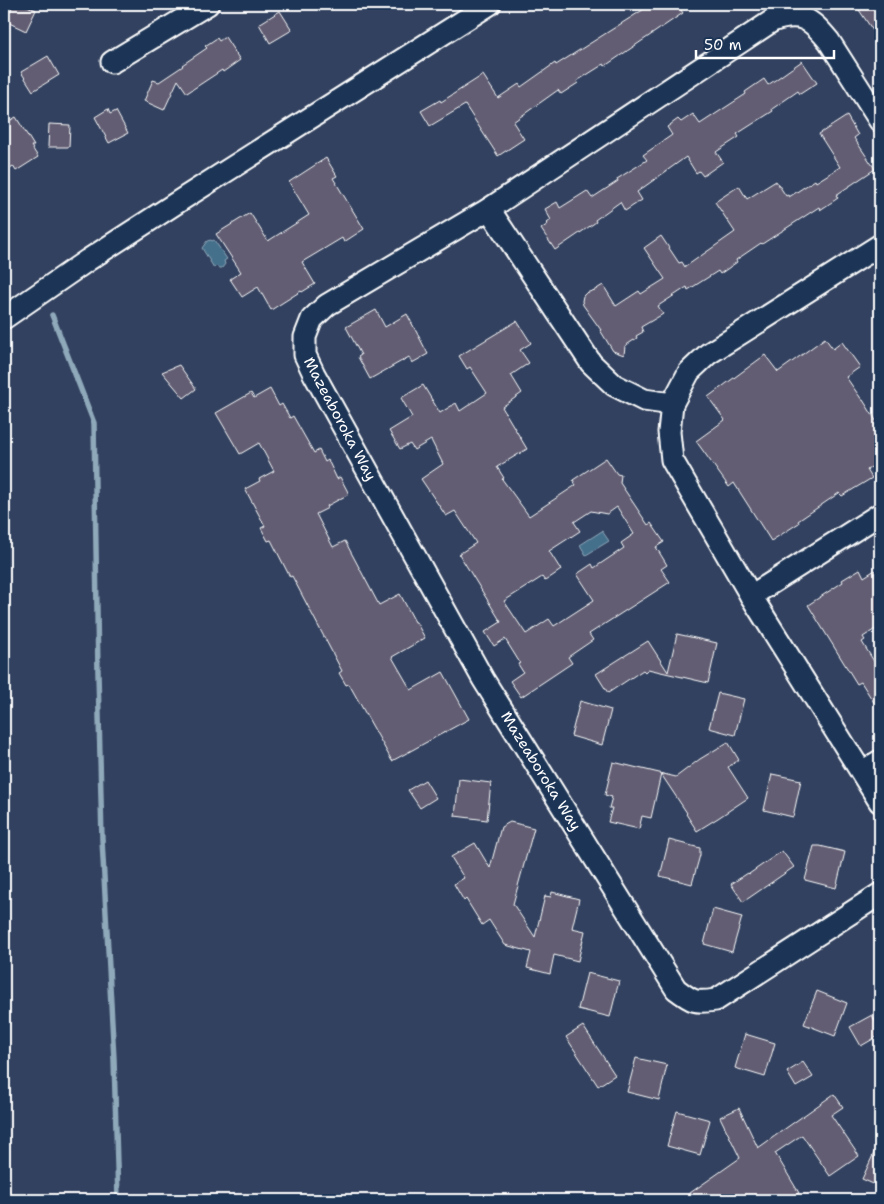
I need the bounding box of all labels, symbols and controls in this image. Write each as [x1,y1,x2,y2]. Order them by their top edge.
scale bar [696,28,834,60]
text: 50 m [704,35,742,55]
street label: Mazeaboroka Way [299,354,381,484]
street label: Mazeaboroka Way [496,708,586,834]

